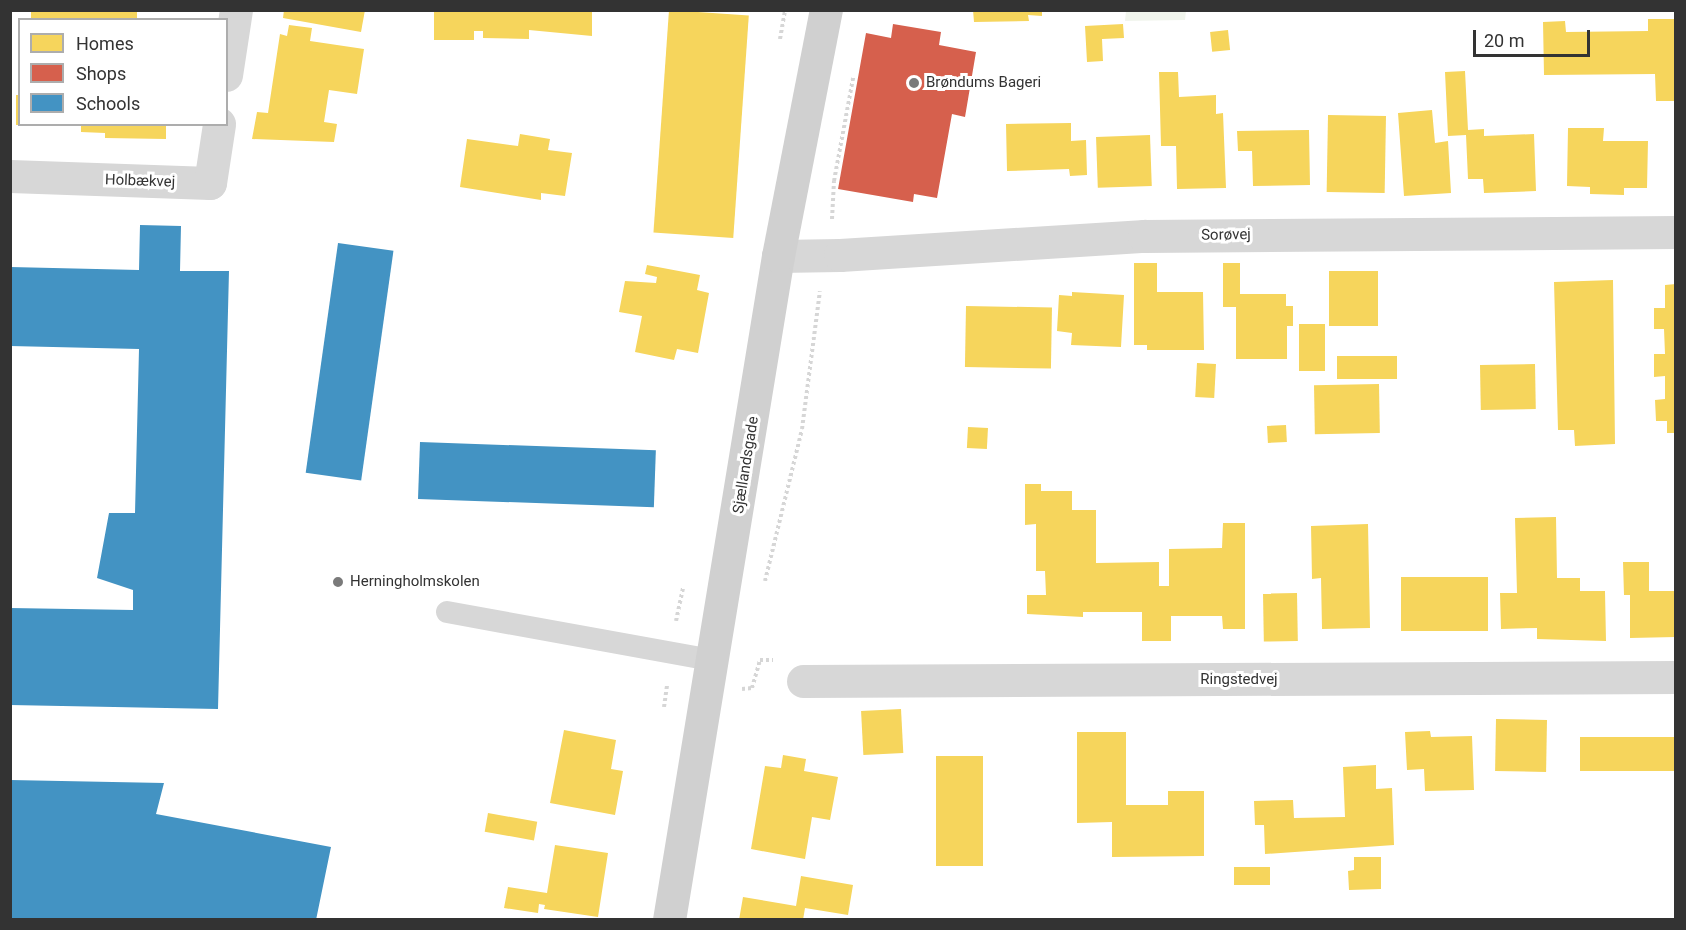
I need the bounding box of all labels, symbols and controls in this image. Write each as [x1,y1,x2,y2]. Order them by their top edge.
legend [18,18,228,126]
scale bar [1476,18,1593,56]
text: 20 m [1484,30,1524,51]
text: Homes [76,33,134,54]
text: Shops [76,63,126,84]
place label: Brøndums Bageri [926,74,1041,92]
marker: Brøndums Bageri [907,76,921,90]
text: Schools [76,93,140,114]
street label: Holbækvej [105,171,175,191]
street label: Sorøvej [1201,226,1251,244]
street label: Sjællandsgade [729,415,763,515]
place label: Herningholmskolen [350,573,480,591]
marker: Herningholmskolen [331,575,345,589]
street label: Ringstedvej [1200,671,1278,689]

